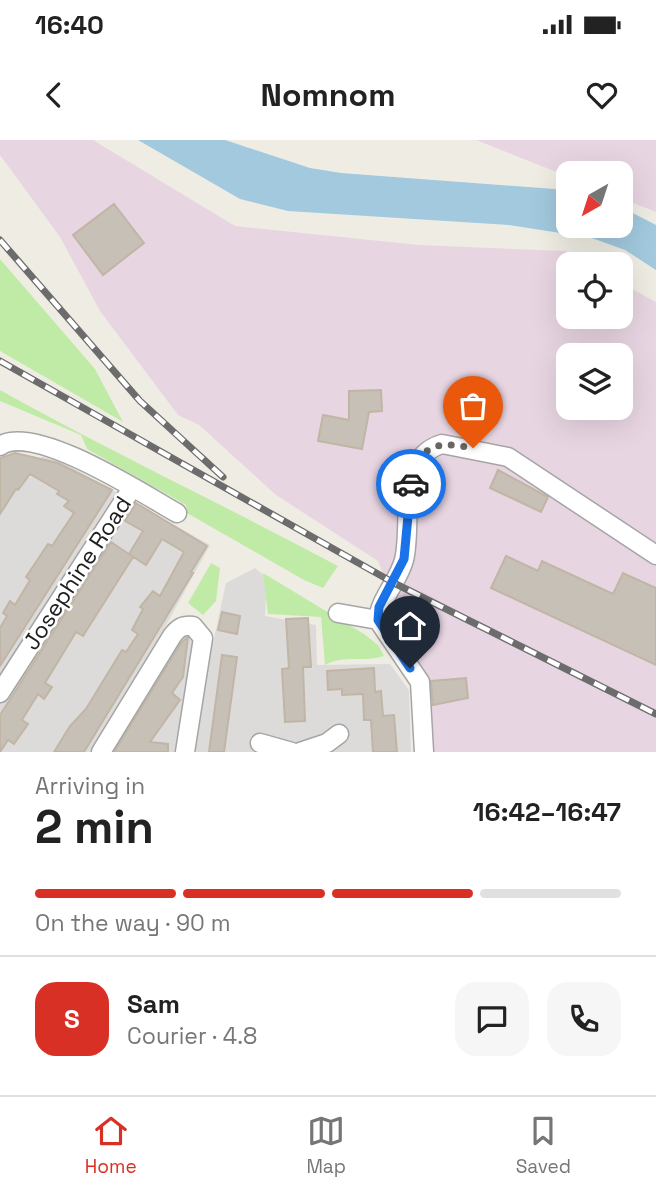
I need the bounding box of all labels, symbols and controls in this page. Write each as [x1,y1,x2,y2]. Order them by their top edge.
text: 16:40 [35,8,104,42]
text: Nomnom [261,75,395,115]
icon: back [35,76,73,114]
icon: heart [583,76,621,114]
north arrow [556,161,634,238]
map controls [556,161,633,420]
button: locate [556,252,633,329]
button: layers [556,343,633,420]
pin [443,376,503,448]
icon: bag [454,387,492,425]
courier [376,449,446,519]
icon: car [392,465,430,503]
street label: Josephine Road [16,490,138,656]
pin [380,596,440,668]
icon: home [391,607,429,645]
text: Arriving in [35,771,145,801]
text: 16:42–16:47 [473,795,621,829]
text: 2 min [35,798,154,856]
text: On the way · 90 m [35,908,230,938]
button: chat [455,982,529,1056]
button: phone [547,982,621,1056]
text: Sam [127,987,180,1021]
text: S [64,1002,80,1036]
text: Courier · 4.8 [127,1021,257,1051]
tab: Home [85,1112,137,1179]
tab: Map [306,1112,346,1179]
tab: Saved [516,1112,571,1179]

